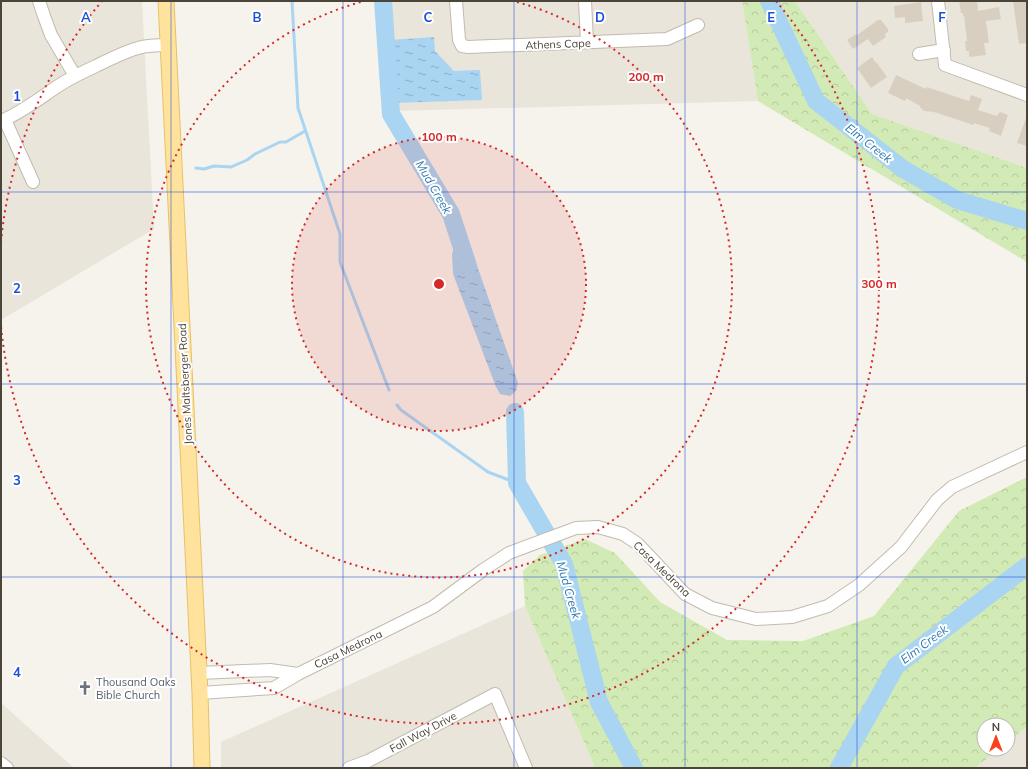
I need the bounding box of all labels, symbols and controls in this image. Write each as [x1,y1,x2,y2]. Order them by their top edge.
text: A [81,9,91,25]
text: B [253,9,262,25]
text: C [424,9,433,25]
text: D [595,9,605,25]
text: E [767,9,775,25]
text: F [938,9,946,25]
street label: Athens Cape [525,36,591,52]
text: 200 m [628,69,664,84]
text: 1 [13,88,21,104]
water label: Elm Creek [843,120,896,166]
text: 100 m [421,129,457,144]
water label: Mud Creek [413,158,456,217]
text: 300 m [861,276,897,291]
centre of rings [432,277,446,291]
text: 2 [13,280,21,296]
street label: Jones Maltsberger Road [175,323,195,445]
text: 3 [13,472,21,488]
street label: Casa Medrona [630,538,694,600]
water label: Mud Creek [554,559,585,621]
water label: Elm Creek [897,621,951,667]
street label: Casa Medrona [312,626,384,672]
text: 4 [13,664,21,680]
place label: Thousand Oaks Bible Church [96,675,176,702]
church icon: Thousand Oaks Bible Church [77,680,93,696]
street label: Fall Way Drive [387,708,459,756]
north arrow [976,717,1016,757]
text: N [992,720,1000,734]

